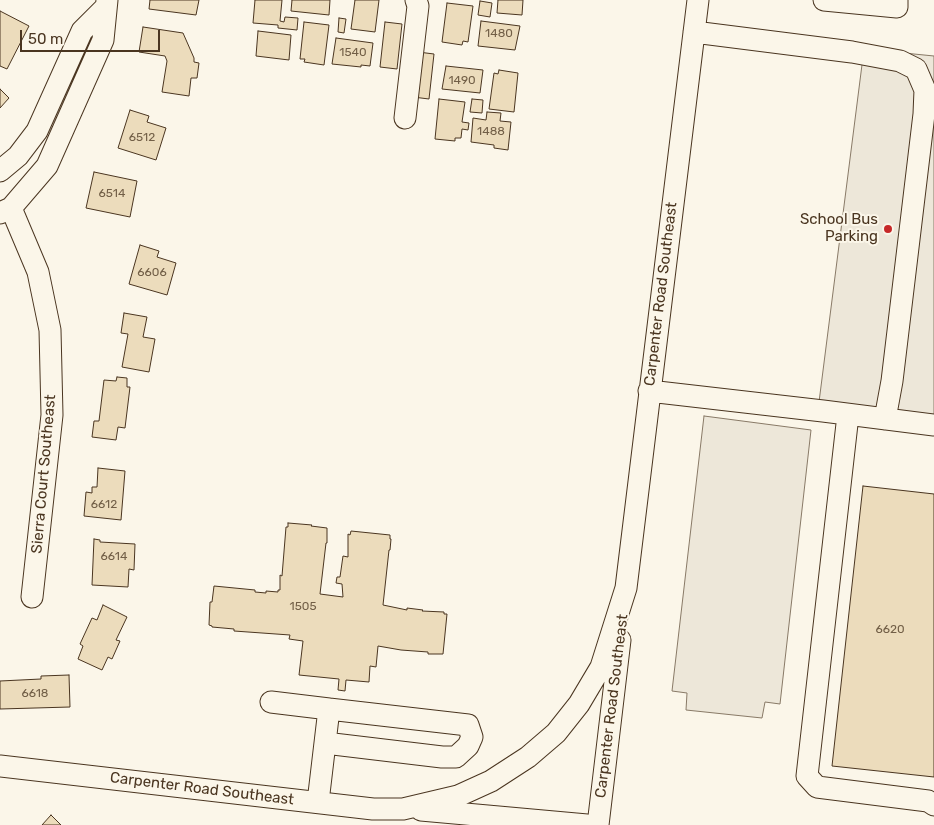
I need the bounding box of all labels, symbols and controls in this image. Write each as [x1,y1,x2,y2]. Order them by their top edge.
scale bar [22,20,162,52]
house number: 1480 [485,27,513,41]
text: 50 m [28,30,63,48]
house number: 1540 [339,46,367,60]
house number: 1490 [448,74,476,88]
house number: 1488 [477,125,505,139]
house number: 6512 [129,131,155,145]
house number: 6514 [99,187,125,201]
street label: Carpenter Road Southeast [641,201,681,387]
place label: School Bus Parking [800,211,878,246]
marker: School Bus Parking [882,223,894,235]
house number: 6606 [137,266,167,280]
street label: Sierra Court Southeast [28,394,60,554]
house number: 6612 [91,498,117,512]
house number: 6614 [101,550,127,564]
house number: 1505 [289,600,317,614]
street label: Carpenter Road Southeast [592,613,632,799]
house number: 6620 [875,623,905,637]
house number: 6618 [22,687,48,701]
street label: Carpenter Road Southeast [109,769,295,809]

